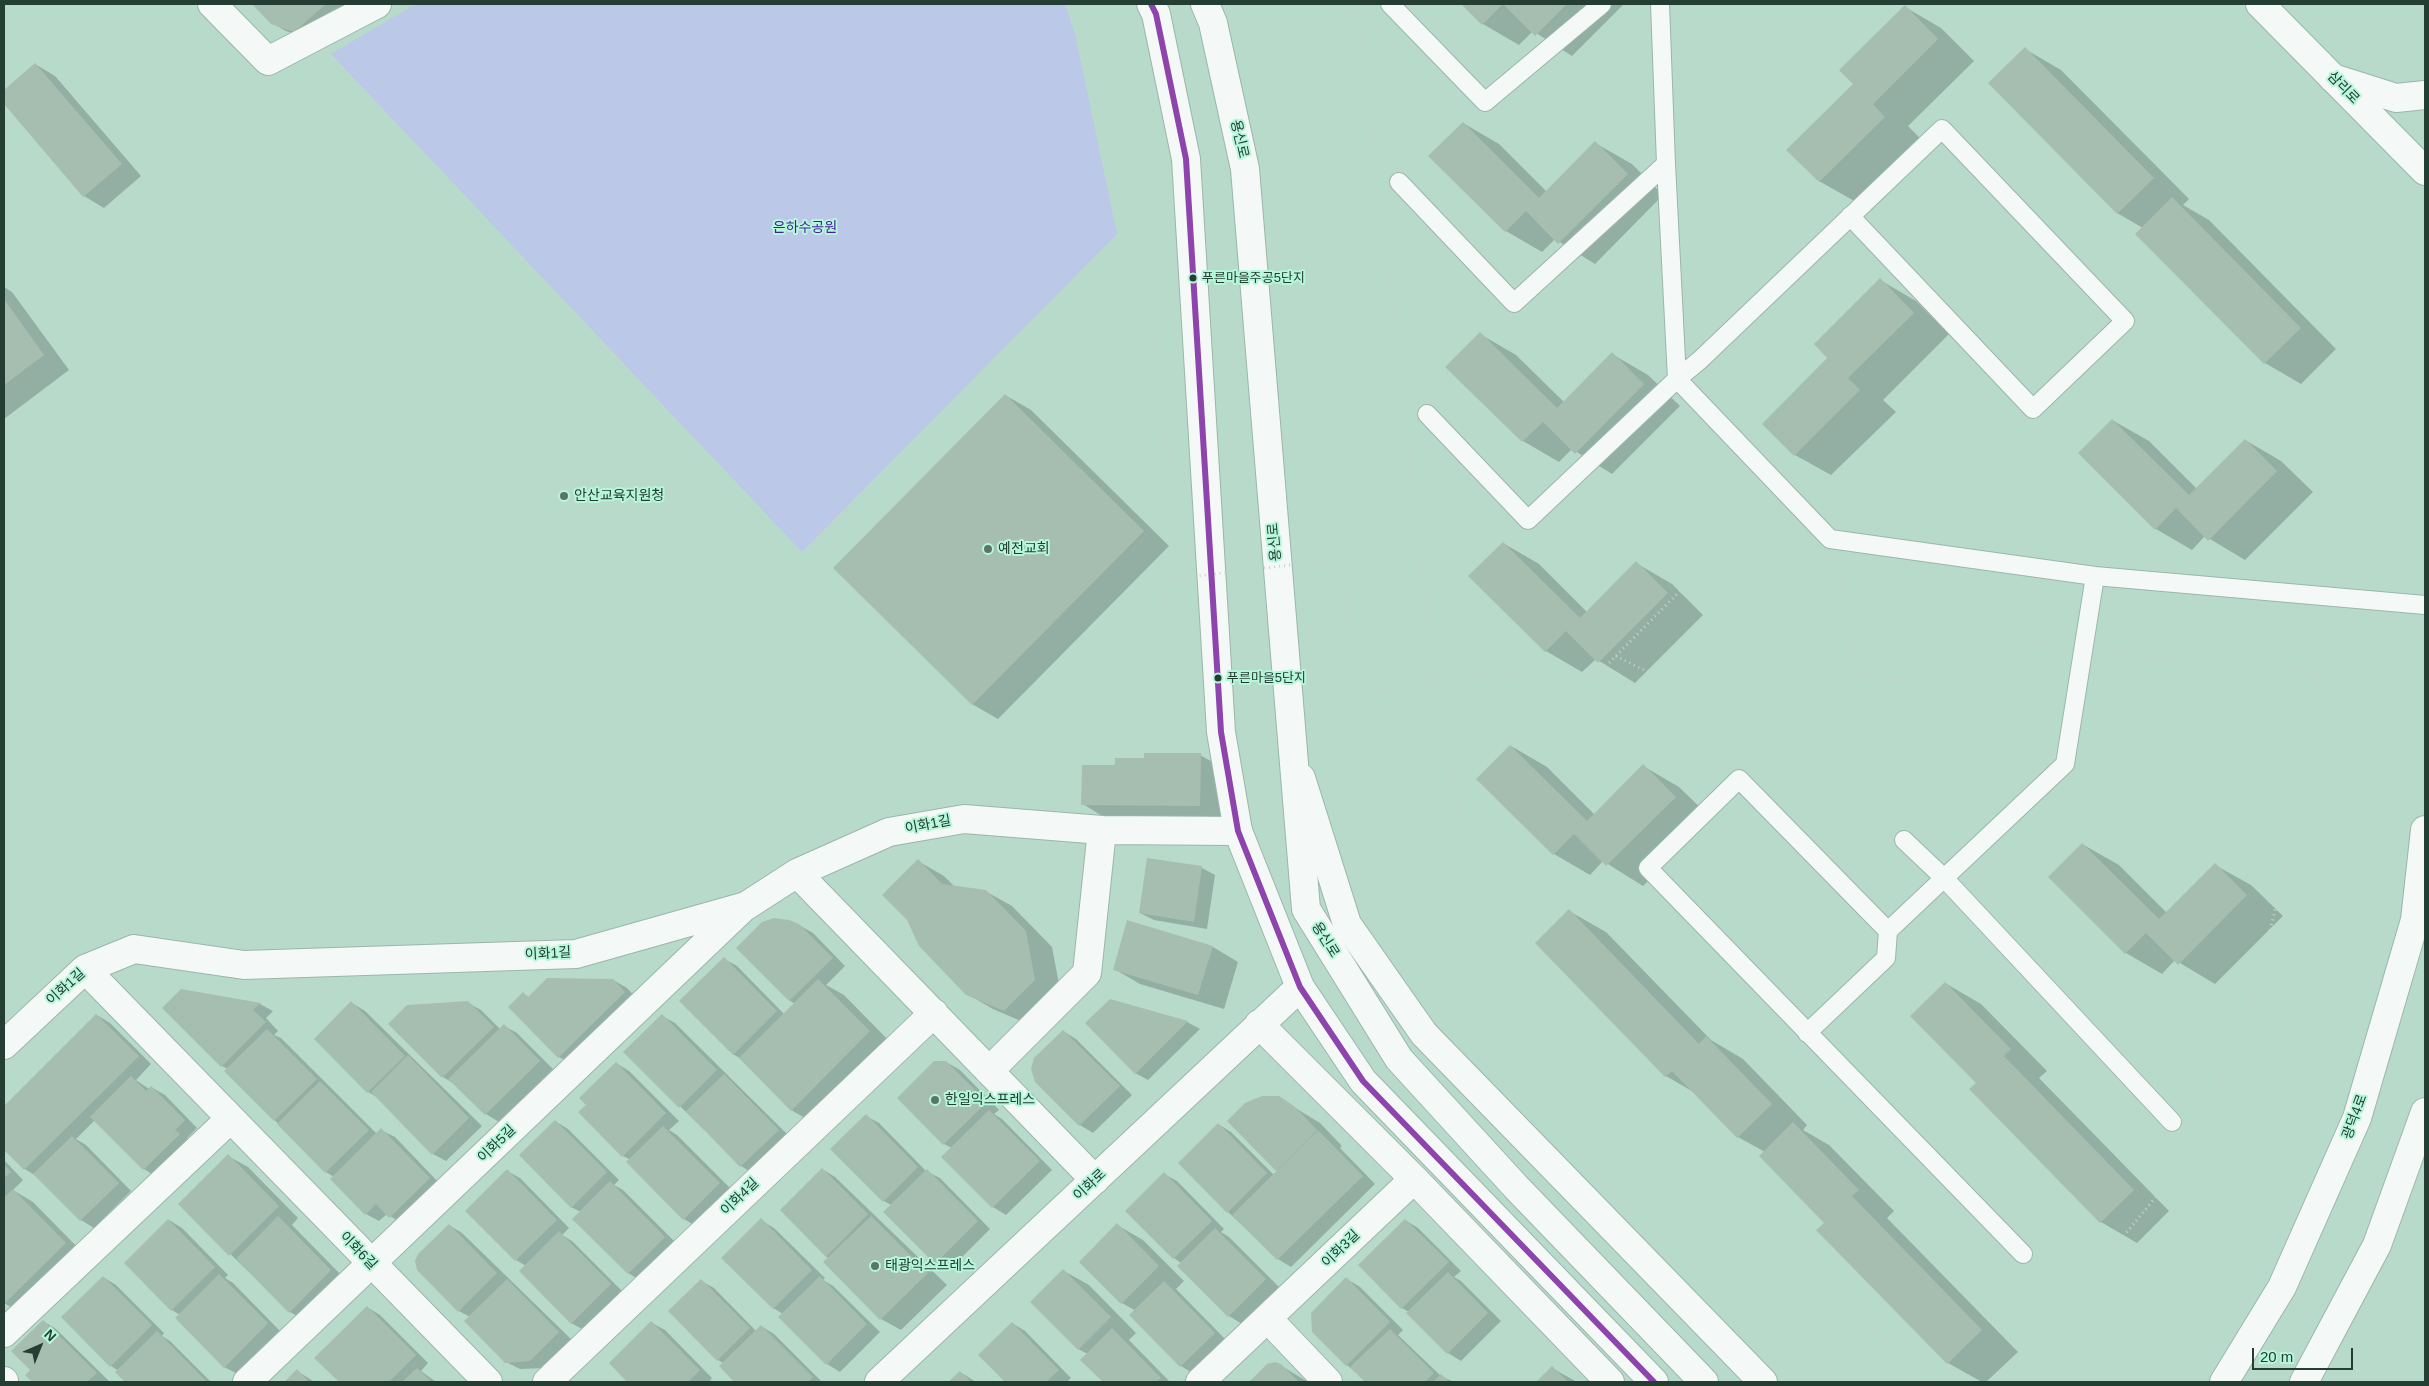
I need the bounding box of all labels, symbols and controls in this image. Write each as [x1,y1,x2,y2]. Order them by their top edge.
street label: 삼리로 [2324,68,2362,108]
street label: 용신로 [1226,118,1252,160]
park label: 은하수공원 [773,220,837,236]
place label: 푸른마을주공5단지 [1202,270,1305,286]
marker: 푸른마을주공5단지 [1188,273,1198,283]
place label: 안산교육지원청 [574,488,664,504]
marker: 안산교육지원청 [558,490,570,502]
street label: 용신로 [1265,522,1285,562]
place label: 예전교회 [998,541,1050,557]
marker: 예전교회 [982,543,994,555]
place label: 푸른마을5단지 [1227,670,1306,686]
marker: 푸른마을5단지 [1213,673,1223,683]
street label: 이화1길 [904,812,952,838]
street label: 용신로 [1308,919,1342,961]
street label: 이화1길 [524,944,572,964]
street label: 이화1길 [43,965,89,1009]
place label: 한일익스프레스 [945,1092,1035,1108]
street label: 광덕4로 [2339,1092,2371,1142]
marker: 한일익스프레스 [929,1094,941,1106]
street label: 이화5길 [474,1122,520,1166]
street label: 이화로 [1070,1166,1110,1204]
street label: 이화4길 [717,1175,763,1219]
street label: 이화3길 [1318,1227,1364,1271]
street label: 이화6길 [336,1228,380,1274]
place label: 태광익스프레스 [885,1258,975,1274]
marker: 태광익스프레스 [869,1260,881,1272]
north arrow [15,1321,65,1371]
text: N [41,1326,60,1344]
scale bar [2254,1338,2355,1370]
text: 20 m [2260,1348,2293,1365]

